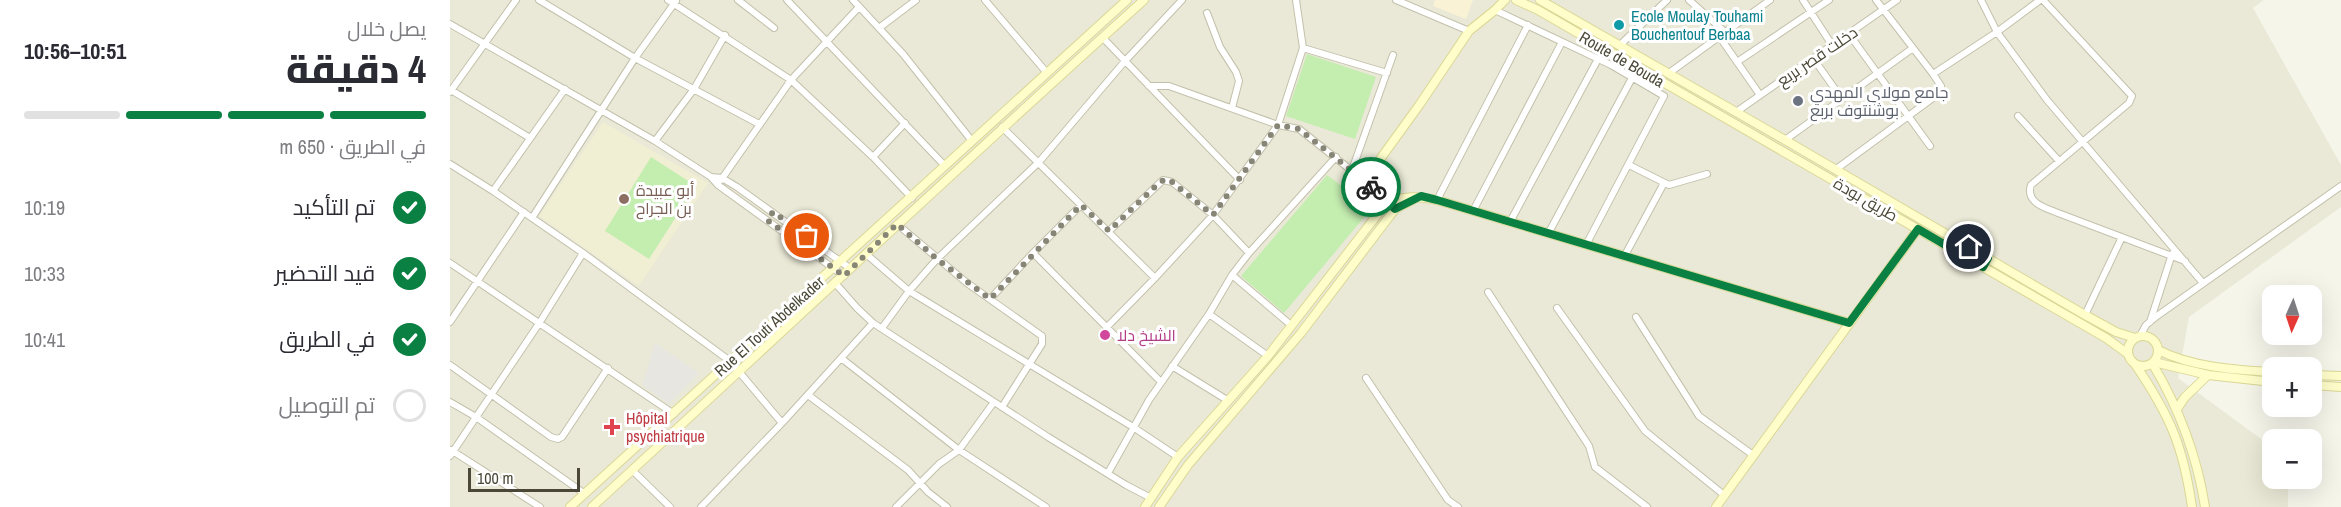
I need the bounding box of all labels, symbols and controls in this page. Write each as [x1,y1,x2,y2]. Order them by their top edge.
place label: Ecole Moulay Touhami Bouchentouf Berbaa [1631,5,1764,45]
text: يصل خلال [347,15,426,42]
marker: Ecole Moulay Touhami Bouchentouf Berbaa [1612,18,1626,32]
street label: دخلت قصر بربع [1772,21,1862,92]
street label: Route de Bouda [1575,26,1669,93]
text: 10:51–10:56 [24,36,126,66]
text: 4 دقيقة [286,43,426,95]
place label: جامع مولاي المهدي بوشنتوف بربع [1810,81,1948,122]
marker: جامع مولاي المهدي بوشنتوف بربع [1791,94,1805,108]
text: في الطريق · 650 m [280,133,426,160]
courier [1341,157,1401,217]
icon: bike [1355,171,1388,204]
street label: طريق بودة [1830,172,1902,226]
place label: أبو عبيدة بن الجراح [636,179,694,220]
icon: check [393,191,426,224]
text: تم التأكيد [293,192,375,222]
marker: أبو عبيدة بن الجراح [617,192,631,206]
text: 10:19 [24,194,65,221]
pin [781,210,832,261]
icon: bag [790,219,823,252]
pin [1943,221,1994,272]
icon: home [1952,230,1985,263]
icon: check [393,257,426,290]
text: قيد التحضير [275,258,375,288]
text: 10:33 [24,260,65,287]
street label: Rue El Touti Abdelkader [709,270,829,381]
north arrow [2262,285,2322,345]
map controls [2262,285,2322,489]
icon: check [393,323,426,356]
text: في الطريق [279,324,375,354]
place label: الشيخ دلا [1117,324,1176,347]
text: 10:41 [24,326,65,353]
marker: الشيخ دلا [1098,328,1112,342]
button: + [2262,357,2322,417]
text: تم التوصيل [279,390,375,420]
place label: Hôpital psychiatrique [626,407,705,447]
marker: Hôpital psychiatrique [603,418,621,436]
button: − [2262,429,2322,489]
scale bar [468,465,580,492]
text: 100 m [477,467,513,489]

